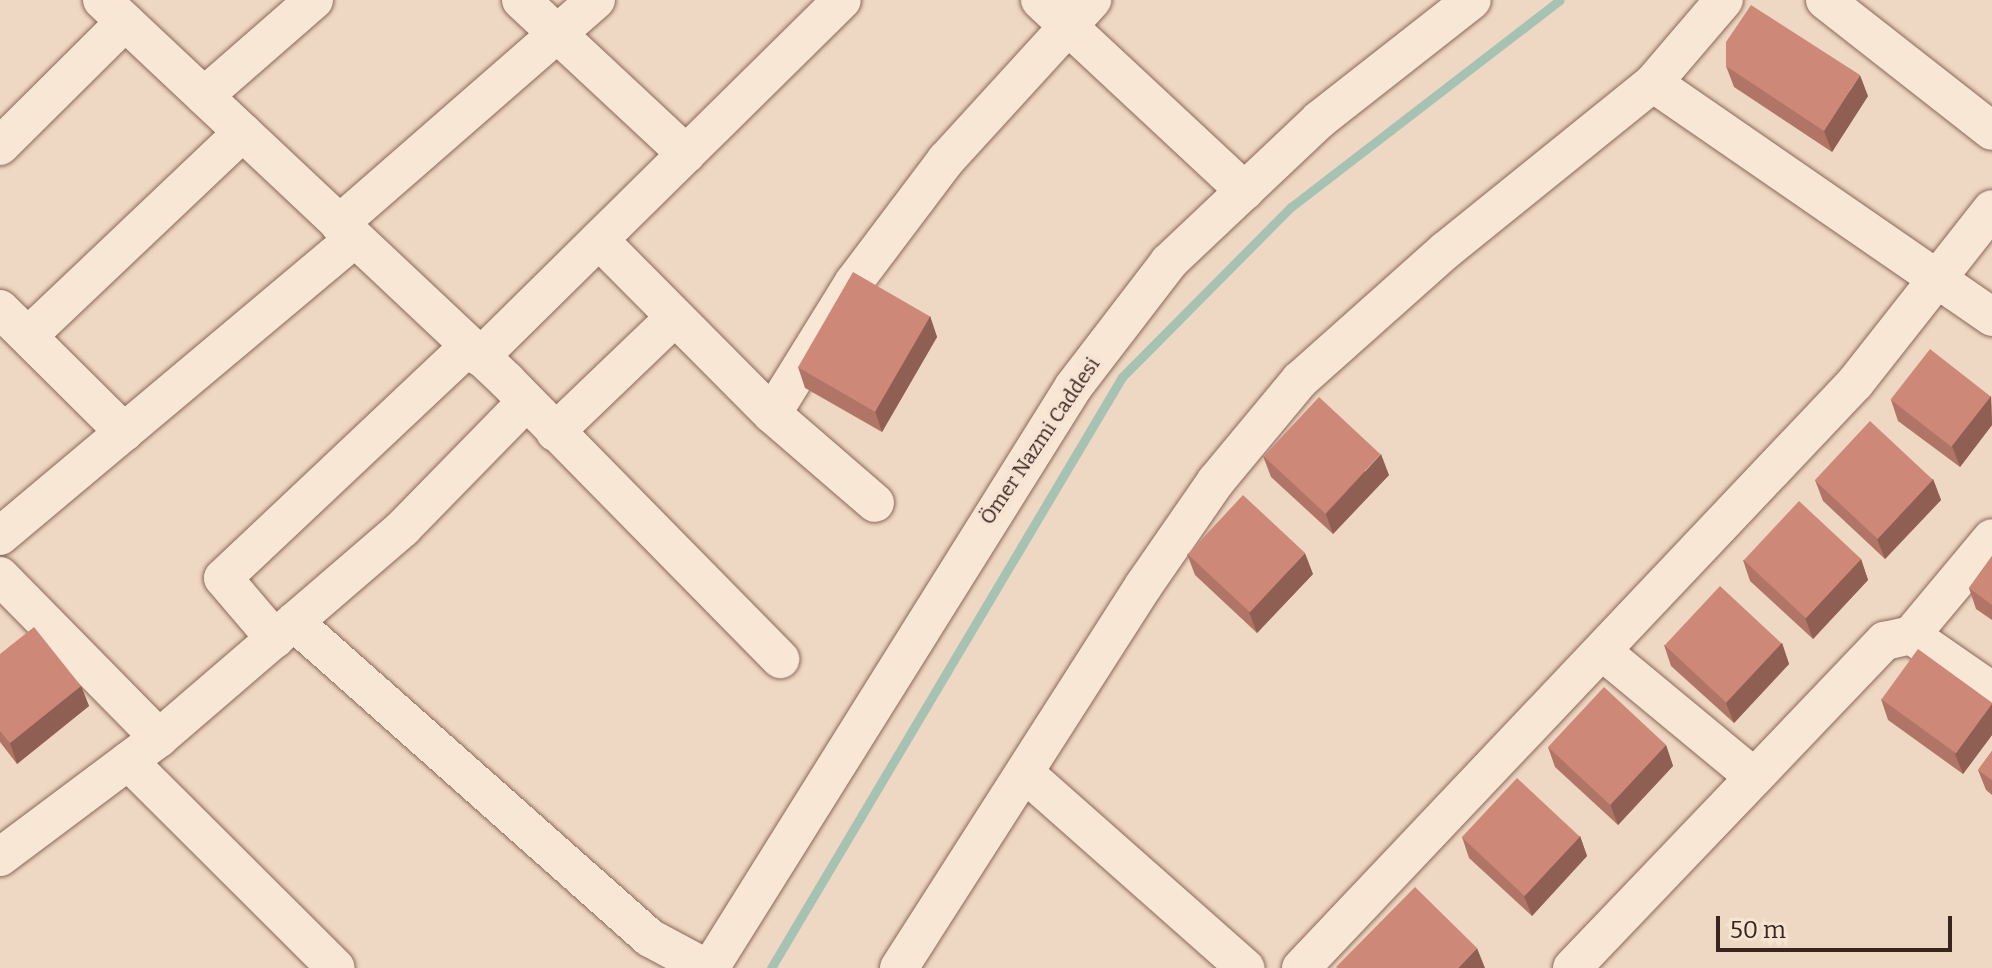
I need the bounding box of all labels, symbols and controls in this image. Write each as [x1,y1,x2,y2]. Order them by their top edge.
street label: Ömer Nazmi Caddesi [975,353,1105,529]
scale bar [1720,900,1956,950]
text: 50 m [1730,916,1786,944]

